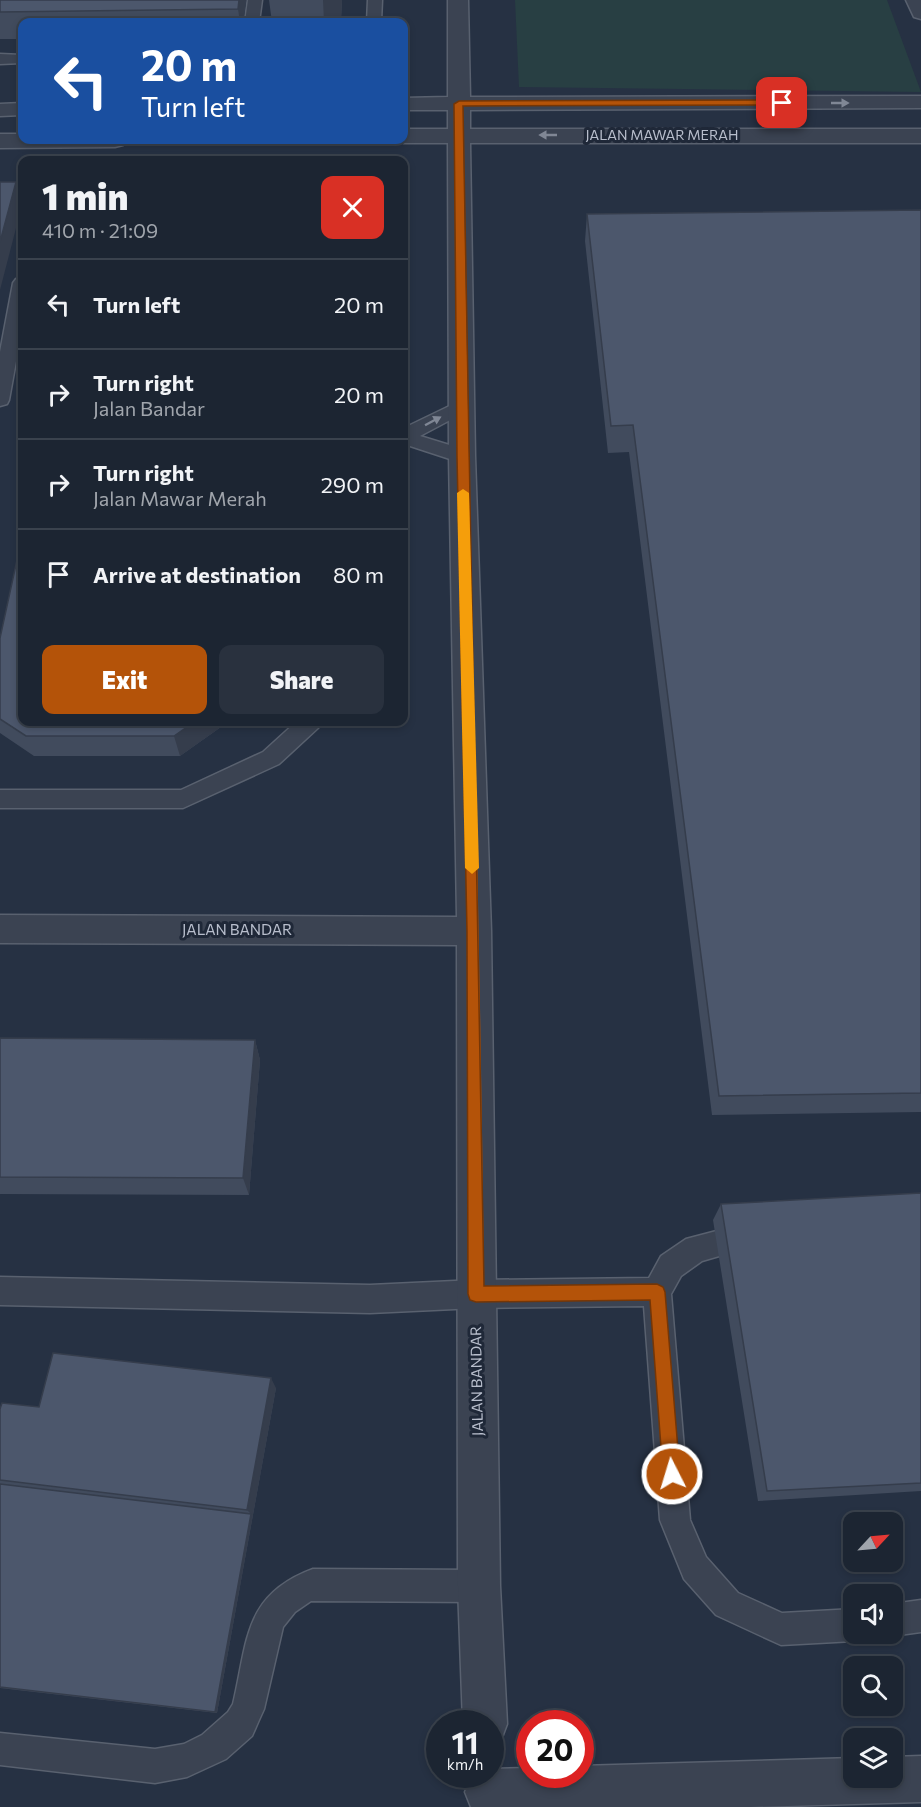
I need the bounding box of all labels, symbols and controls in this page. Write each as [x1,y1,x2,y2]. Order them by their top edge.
text: 20 m [141,38,237,90]
icon: left [42,42,120,120]
pin [756,77,807,128]
icon: arrive [765,86,798,119]
text: Turn left [141,90,245,123]
one-way arrow [830,98,849,108]
street label: JALAN MAWAR MERAH [586,126,738,143]
one-way arrow [538,130,557,140]
text: 1 min [42,173,128,217]
button: close [321,176,384,239]
text: 410 m · 21:09 [42,218,158,242]
icon: left [42,288,75,321]
text: Turn left [93,291,180,318]
text: 20 m [334,291,384,318]
text: Turn right [93,369,194,396]
icon: right [42,378,75,411]
text: 20 m [334,381,384,408]
text: Jalan Bandar [93,396,205,420]
one-way arrow [424,416,441,426]
text: Turn right [93,459,194,486]
icon: right [42,468,75,501]
text: 290 m [321,471,384,498]
text: Jalan Mawar Merah [93,486,267,510]
icon: arrive [42,558,75,591]
text: Arrive at destination [93,561,301,588]
text: 80 m [333,561,384,588]
button: Exit [42,645,207,714]
button: Share [219,645,384,714]
street label: JALAN BANDAR [182,920,292,938]
street label: JALAN BANDAR [466,1326,486,1436]
position arrow [640,1442,704,1506]
north arrow [843,1512,903,1572]
map controls [843,1512,903,1788]
button: sound [843,1584,903,1644]
button: search [843,1656,903,1716]
speed limit sign: 20 [516,1710,594,1788]
text: 11 [451,1723,479,1760]
button: layers [843,1728,903,1788]
text: km/h [447,1755,483,1773]

